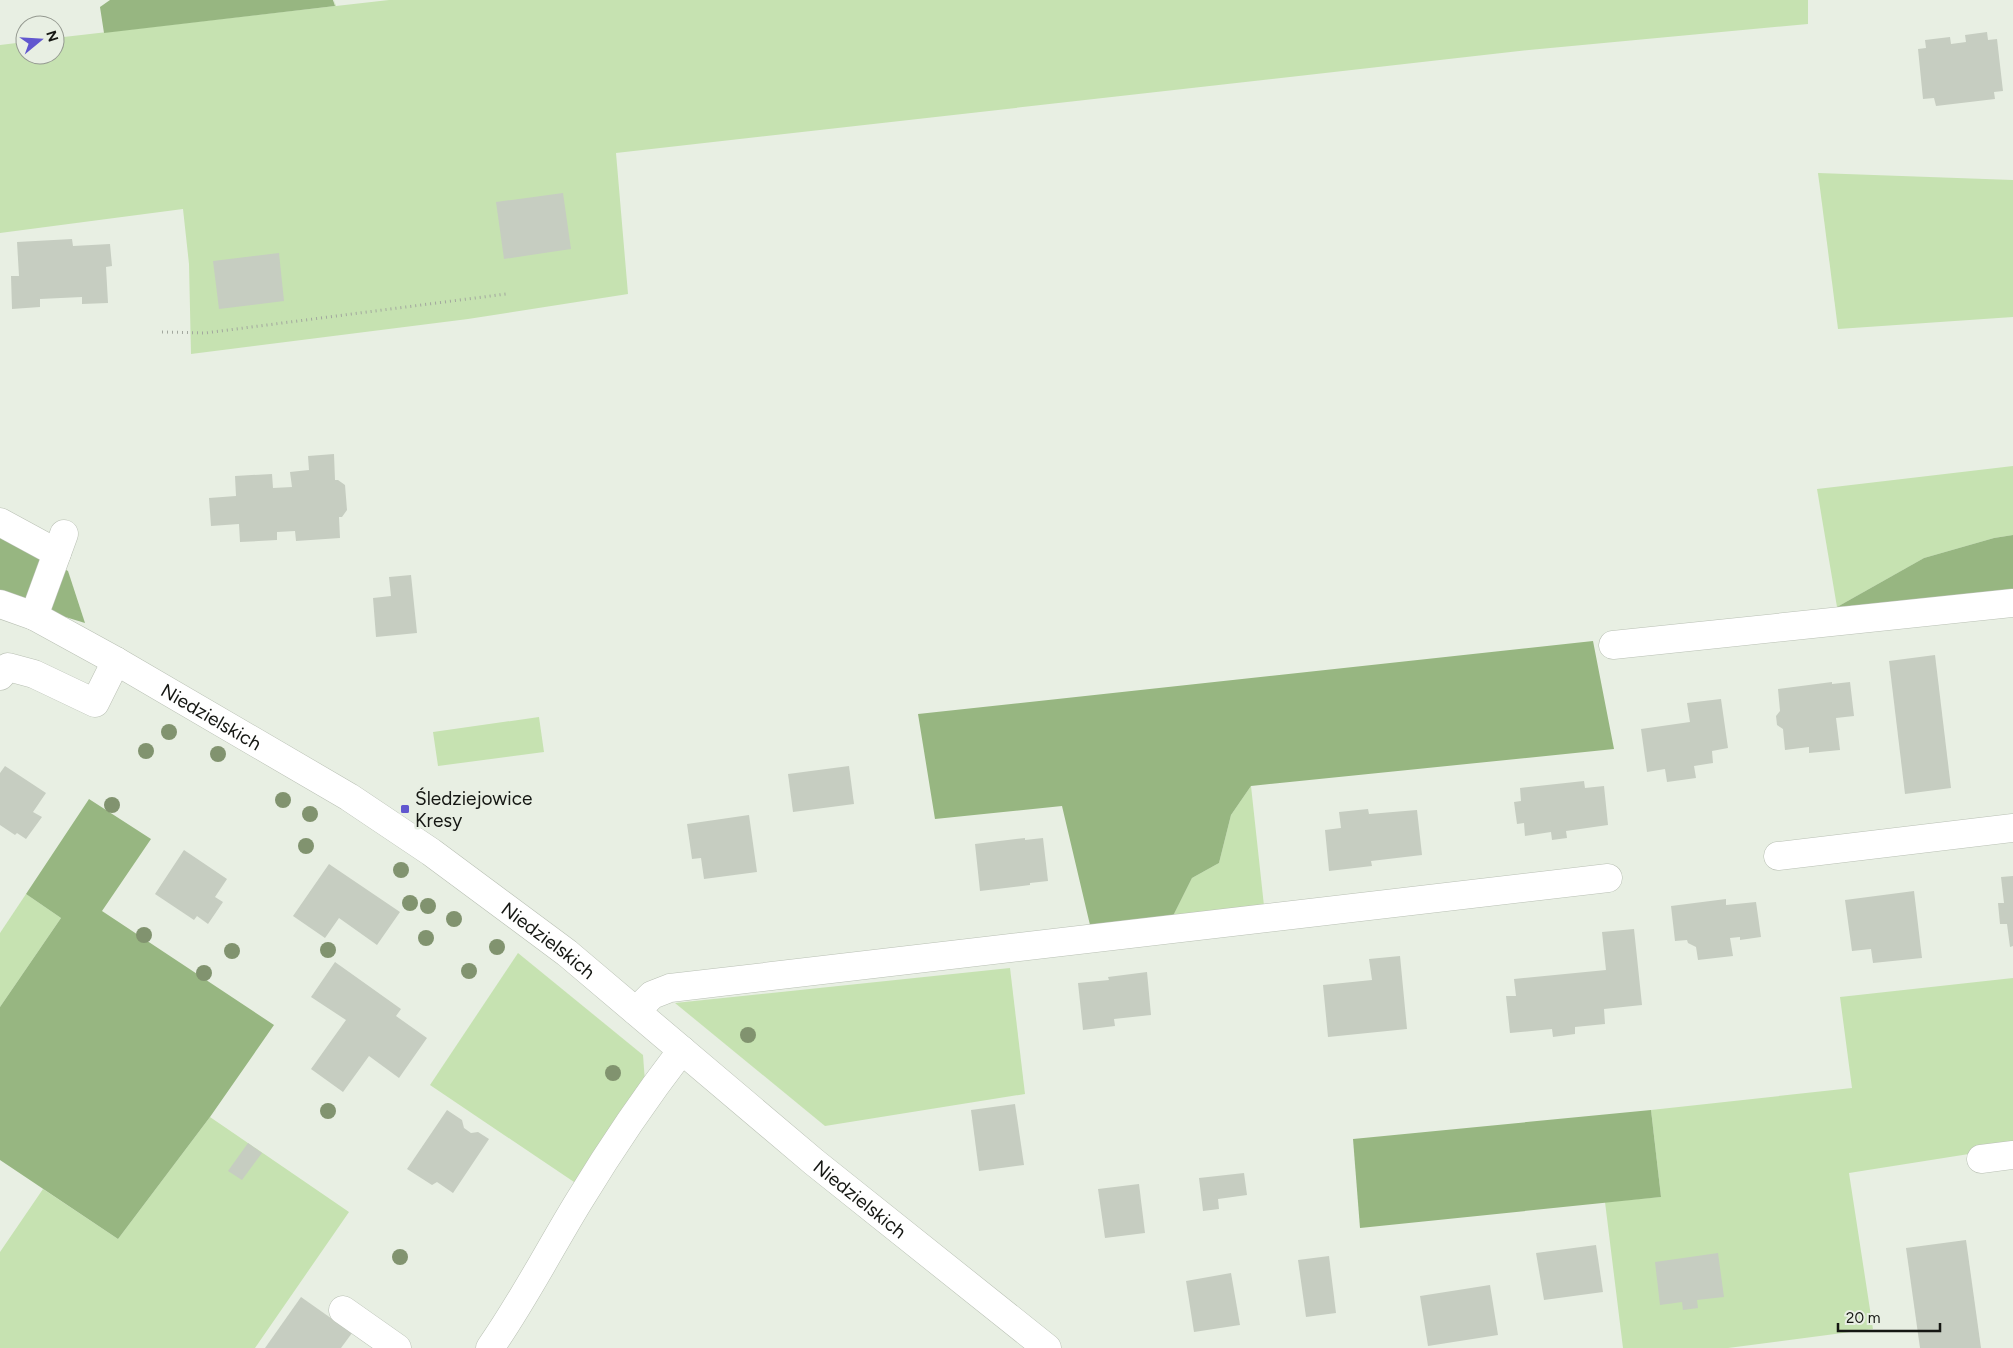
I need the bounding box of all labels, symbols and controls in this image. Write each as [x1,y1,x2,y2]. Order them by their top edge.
north arrow [15,15,65,65]
text: N [42,28,62,44]
street label: Niedzielskich [157,678,266,755]
place label: Śledziejowice Kresy [415,787,532,832]
marker: Śledziejowice Kresy [399,803,411,815]
street label: Niedzielskich [497,897,600,984]
street label: Niedzielskich [809,1155,911,1243]
scale bar [1838,1300,1940,1332]
text: 20 m [1846,1309,1880,1327]

